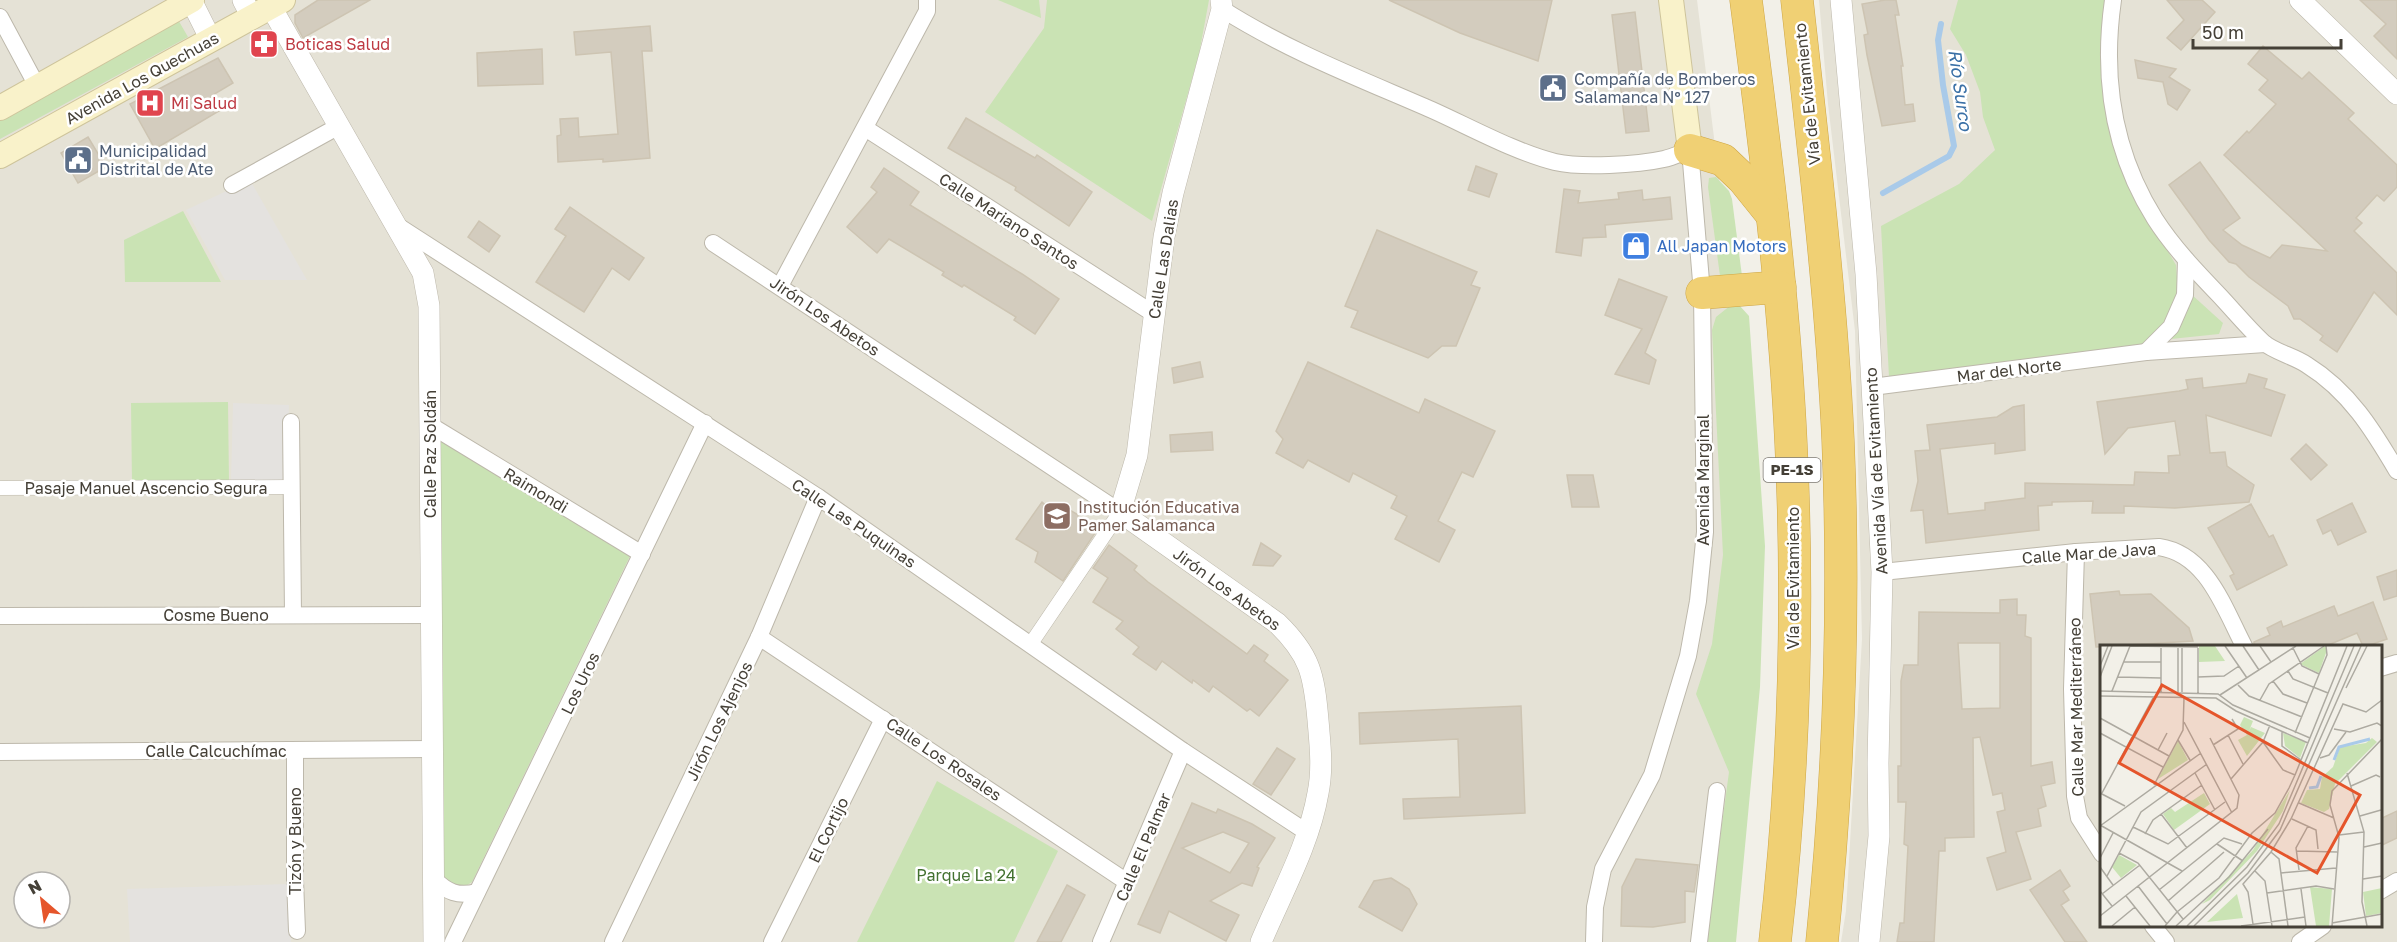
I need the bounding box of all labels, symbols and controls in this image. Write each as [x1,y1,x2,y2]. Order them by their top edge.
scale bar [2193,12,2342,50]
text: 50 m [2202,21,2244,43]
street label: Vía de Evitamiento [1790,22,1824,166]
street label: Avenida Los Quechuas [62,27,222,129]
pharmacy icon: Boticas Salud [248,28,280,60]
place label: Boticas Salud [285,34,390,54]
water label: Río Surco [1944,48,1978,133]
place label: Compañía de Bomberos Salamanca Nº 127 [1574,69,1756,107]
public building icon: Compañía de Bomberos Salamanca Nº 127 [1537,72,1569,104]
hospital icon: Mi Salud [134,87,166,119]
place label: Mi Salud [171,93,237,113]
place label: Municipalidad Distrital de Ate [99,141,213,179]
public building icon: Municipalidad Distrital de Ate [62,144,94,176]
street label: Calle Mariano Santos [935,168,1083,274]
street label: Calle Las Dalias [1144,198,1182,320]
shop icon: All Japan Motors [1620,230,1652,262]
place label: All Japan Motors [1657,236,1786,256]
street label: Jirón Los Abetos [766,272,884,360]
street label: Mar del Norte [1956,354,2062,386]
street label: Avenida Vía de Evitamiento [1861,367,1891,575]
street label: Calle Paz Soldán [420,390,440,518]
street label: Avenida Marginal [1693,414,1713,546]
road number: PE-1S [1764,458,1820,482]
street label: Raimondi [500,463,572,517]
street label: Calle Las Puquinas [788,474,920,572]
street label: Pasaje Manuel Ascencio Segura [25,478,267,498]
place label: Institución Educativa Pamer Salamanca [1078,497,1240,535]
school or university icon: Institución Educativa Pamer Salamanca [1041,500,1073,532]
street label: Vía de Evitamiento [1783,507,1803,649]
street label: Calle Mar de Java [2021,538,2157,568]
street label: Jirón Los Abetos [1169,543,1285,635]
street label: Cosme Bueno [163,605,269,625]
street label: Calle Mar Mediterráneo [2064,617,2088,797]
inset map [2100,645,2382,927]
street label: Los Uros [556,649,604,717]
street label: Jirón Los Ajenjos [681,658,757,784]
street label: Calle Los Rosales [882,713,1006,805]
street label: Calle Calcuchímac [145,741,287,761]
street label: Tizón y Bueno [285,787,305,895]
street label: Calle El Palmar [1111,790,1175,904]
street label: El Cortijo [804,794,852,866]
park label: Parque La 24 [916,865,1016,885]
north arrow [12,870,72,930]
text: N [25,875,45,899]

